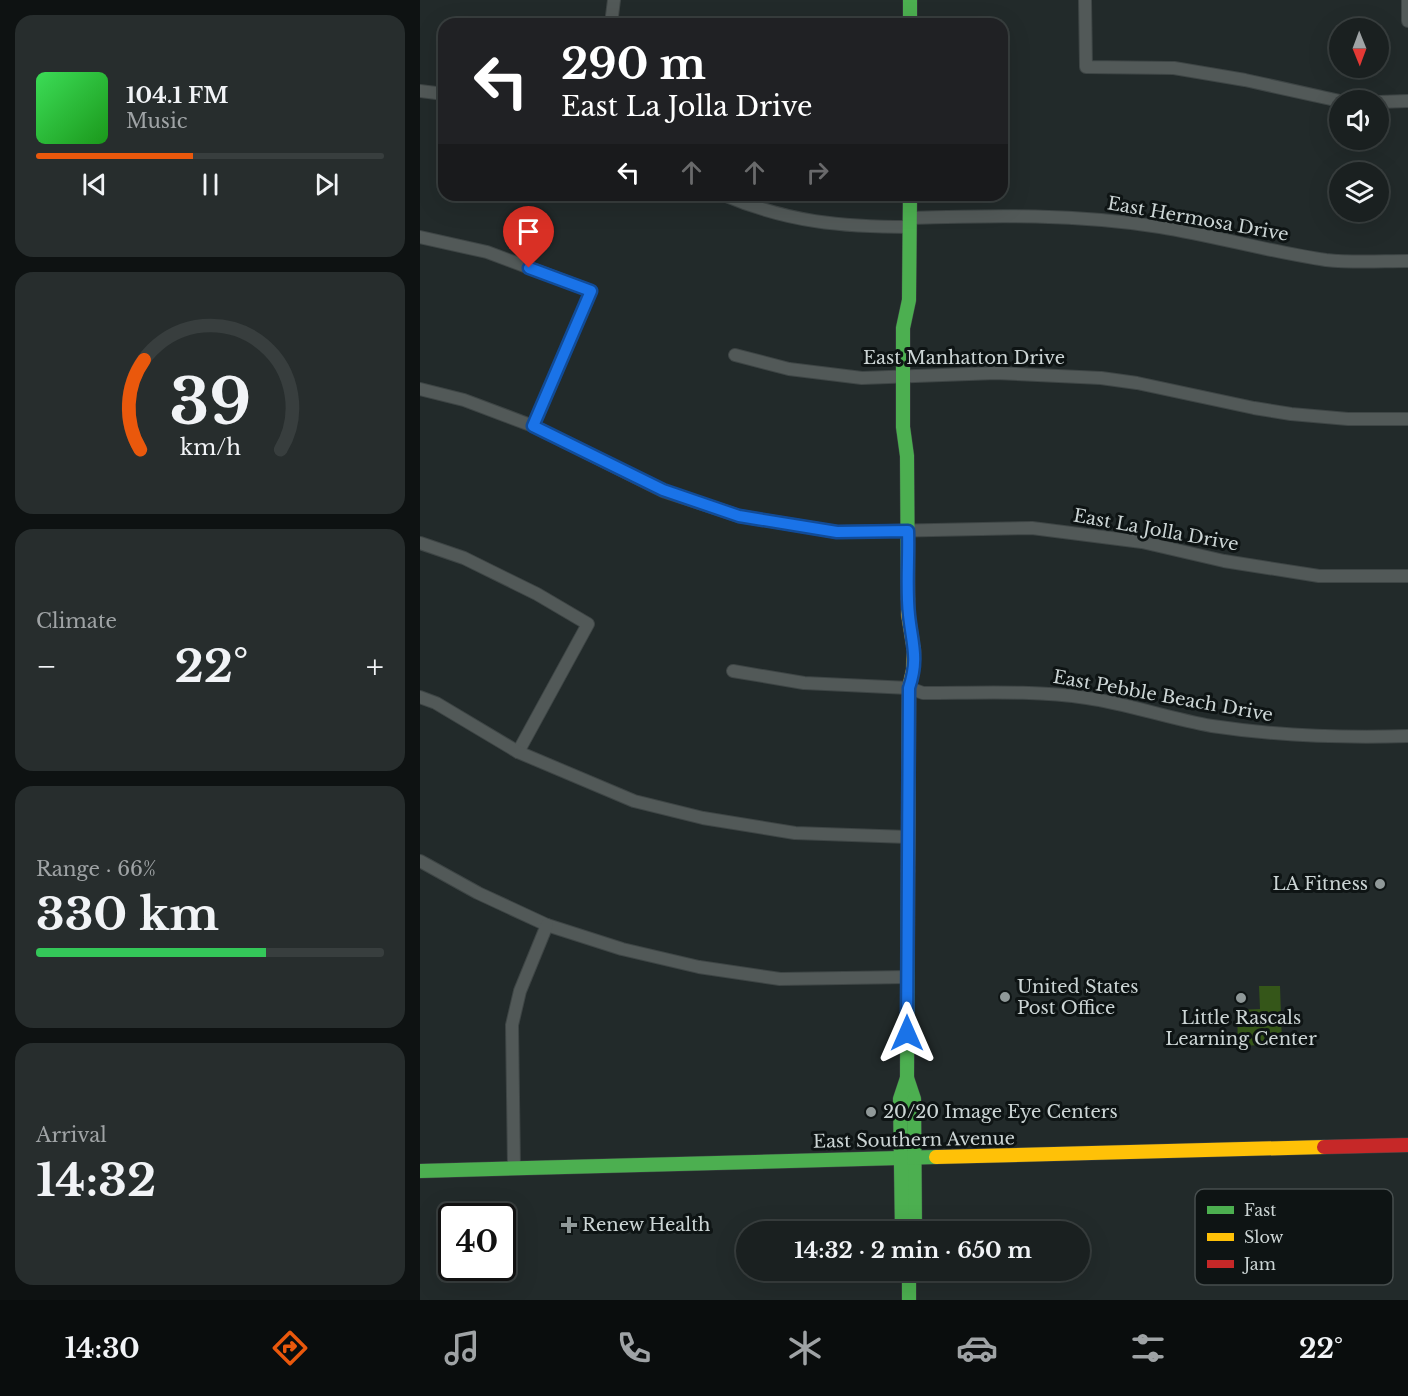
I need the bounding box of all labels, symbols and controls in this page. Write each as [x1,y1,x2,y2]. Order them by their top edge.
north arrow [1329,18,1389,78]
map controls [1329,18,1389,222]
text: 290 m [561,38,706,90]
icon: left [462,42,540,120]
text: 104.1 FM [126,82,228,109]
text: East La Jolla Drive [561,90,813,123]
button: sound [1329,90,1389,150]
text: Music [126,109,187,133]
icon: left [612,156,645,189]
icon: ahead [675,156,708,189]
icon: ahead [738,156,771,189]
icon: right [801,156,834,189]
button: layers [1329,162,1389,222]
icon: previous [78,168,111,201]
icon: pause [194,168,227,201]
icon: next [310,168,343,201]
street label: East Hermosa Drive [1106,192,1290,246]
pin [503,206,554,268]
icon: arrive [512,215,545,248]
street label: East Manhatton Drive [863,347,1065,369]
text: 39 [169,363,251,441]
text: km/h [180,434,241,461]
street label: East La Jolla Drive [1072,505,1240,555]
text: Climate [36,609,117,633]
text: 22° [175,638,248,694]
text: − [36,646,57,687]
text: + [366,646,384,687]
street label: East Pebble Beach Drive [1051,666,1275,726]
text: Range · 66% [36,857,156,881]
place label: LA Fitness [1273,873,1368,895]
marker: LA Fitness [1373,877,1387,891]
text: 330 km [36,886,219,942]
place label: United States Post Office [1017,976,1138,1019]
marker: United States Post Office [998,990,1012,1004]
marker: Little Rascals Learning Center [1234,991,1248,1005]
position arrow [875,1001,939,1065]
place label: Little Rascals Learning Center [1165,1007,1317,1050]
place label: 20/20 Image Eye Centers [883,1101,1118,1123]
marker: 20/20 Image Eye Centers [864,1105,878,1119]
text: Arrival [36,1123,107,1147]
street label: East Southern Avenue [813,1127,1015,1153]
text: 14:32 [36,1152,156,1208]
legend [1195,1189,1393,1285]
text: Fast [1244,1200,1276,1220]
speed limit sign: 40 [438,1203,516,1281]
place label: Renew Health [582,1214,710,1236]
marker: Renew Health [560,1216,578,1234]
text: Slow [1244,1227,1284,1247]
text: 14:32 · 2 min · 650 m [794,1237,1032,1264]
text: Jam [1242,1254,1276,1274]
icon: directions [269,1327,311,1369]
icon: music [441,1327,483,1369]
icon: phone [613,1327,655,1369]
icon: climate [784,1327,826,1369]
icon: car [956,1327,998,1369]
icon: filters [1127,1327,1169,1369]
text: 14:30 [65,1332,140,1365]
text: 22° [1299,1332,1343,1365]

